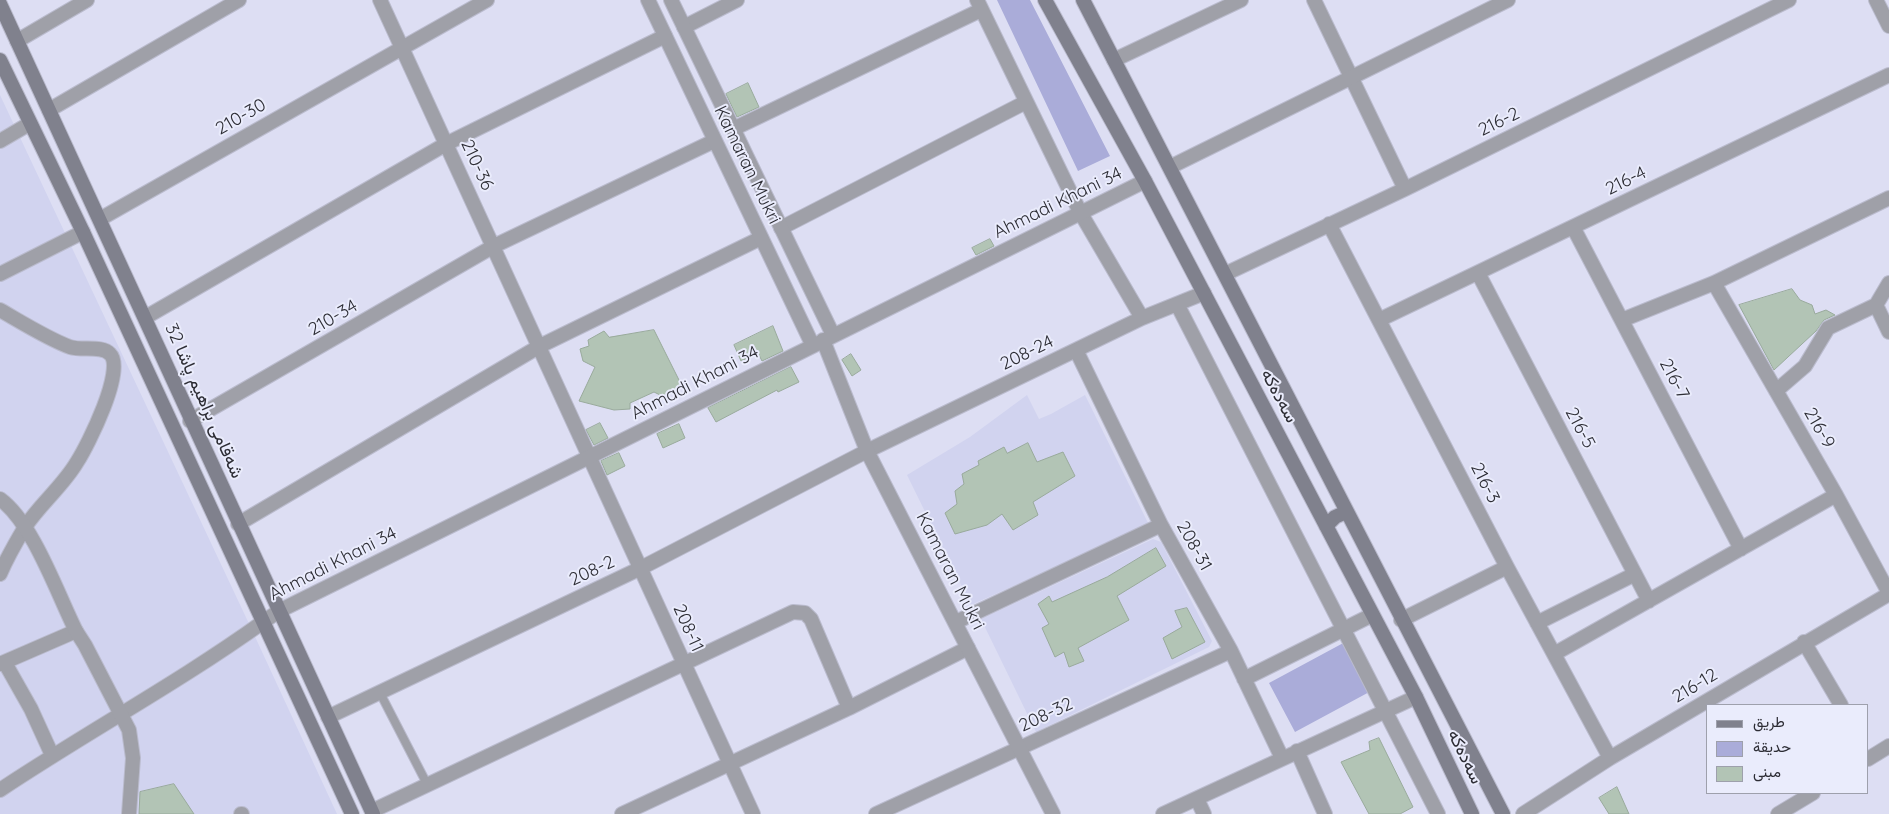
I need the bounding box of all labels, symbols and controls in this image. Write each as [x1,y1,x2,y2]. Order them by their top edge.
street label: 210-30 [212,94,270,140]
street label: Kamaran Mukri [709,102,785,228]
street label: 216-2 [1475,103,1523,141]
street label: 210-36 [456,136,498,194]
street label: 216-4 [1602,162,1650,200]
street label: Ahmadi Khani 34 [990,163,1126,243]
street label: 210-34 [305,295,361,341]
street label: شەقامی براهیم پاشا 32 [160,320,248,482]
street label: 208-24 [997,331,1057,375]
street label: Ahmadi Khani 34 [628,342,762,424]
street label: 216-7 [1654,355,1694,403]
street label: سەدەکە [1256,365,1302,427]
street label: 216-5 [1560,404,1600,452]
street label: 216-9 [1799,404,1839,452]
street label: 216-3 [1466,459,1504,507]
street label: Kamaran Mukri [911,509,989,633]
street label: 208-31 [1172,517,1216,575]
street label: Ahmadi Khani 34 [266,523,400,605]
street label: 208-2 [566,551,618,591]
street label: 208-11 [668,601,708,655]
street label: 216-12 [1668,664,1722,708]
street label: 208-32 [1016,693,1076,737]
legend [1706,704,1869,794]
text: طريق [1753,712,1785,731]
street label: سەدەکە [1443,726,1487,788]
text: حديقة [1753,737,1791,756]
text: مبنى [1753,762,1781,781]

